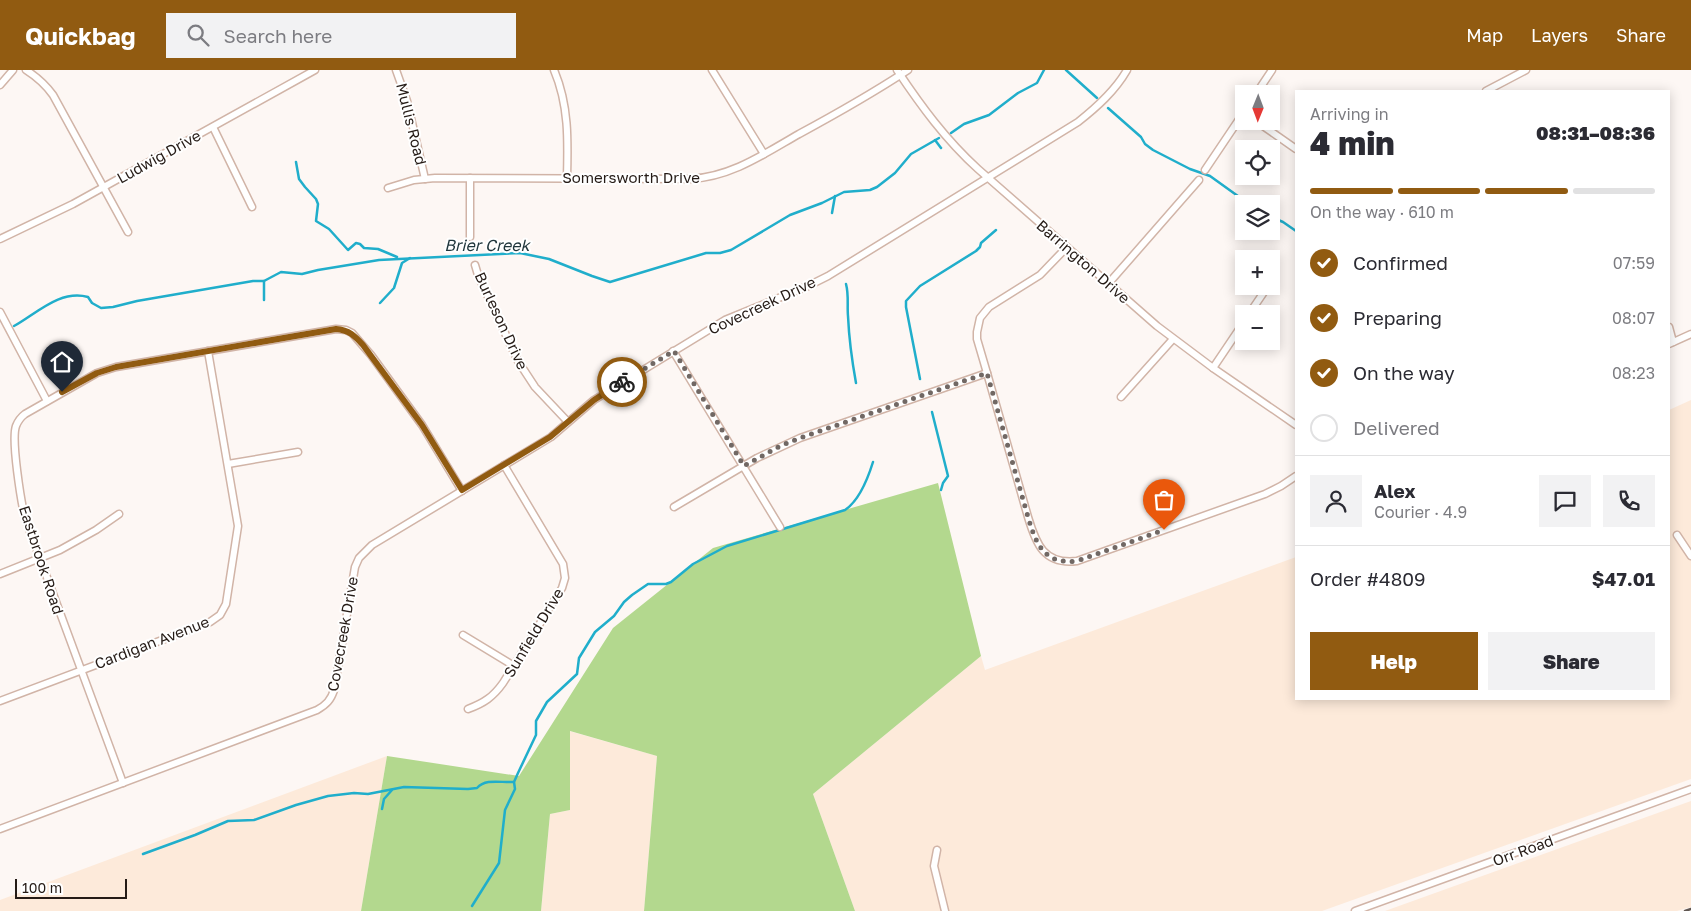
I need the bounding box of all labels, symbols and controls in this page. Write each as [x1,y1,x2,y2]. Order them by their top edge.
search box [166,13,516,58]
text: Quickbag [25,21,136,50]
icon: search [184,21,212,49]
text: Search here [224,24,332,47]
text: Map [1466,24,1503,46]
text: Layers [1531,24,1588,46]
text: Share [1616,24,1666,46]
street label: Mullis Road [393,81,431,167]
north arrow [1235,85,1280,130]
map controls [1235,85,1280,350]
text: Arriving in [1310,104,1389,124]
text: 08:31–08:36 [1536,121,1655,144]
text: 4 min [1310,124,1395,162]
street label: Ludwig Drive [114,126,204,187]
button: locate [1235,140,1280,185]
street label: Somersworth Drive [562,168,700,186]
button: layers [1235,195,1280,240]
text: On the way · 610 m [1310,202,1454,222]
street label: Barrington Drive [1033,216,1134,307]
water label: Brier Creek [444,235,532,255]
icon: check [1310,249,1338,277]
button: + [1235,250,1280,295]
text: Confirmed [1353,251,1448,274]
text: 07:59 [1613,253,1655,273]
street label: Burleson Drive [471,269,532,372]
street label: Covecreek Drive [705,272,818,338]
icon: check [1310,304,1338,332]
button: − [1235,305,1280,350]
text: Preparing [1353,306,1442,329]
text: 08:07 [1612,308,1655,328]
pin [41,341,83,392]
icon: home [48,348,76,376]
courier [597,357,647,407]
icon: check [1310,359,1338,387]
text: On the way [1353,361,1455,384]
text: 08:23 [1612,363,1655,383]
icon: bike [608,368,636,396]
text: Delivered [1353,416,1440,439]
button: person [1310,475,1362,527]
button: chat [1539,475,1591,527]
button: phone [1603,475,1655,527]
pin [1143,479,1185,530]
text: Alex [1374,479,1415,502]
icon: bag [1150,486,1178,514]
text: Courier · 4.9 [1374,502,1467,522]
street label: Eastbrook Road [16,503,68,616]
text: Order #4809 [1310,567,1426,590]
text: $47.01 [1592,567,1655,590]
street label: Covecreek Drive [323,575,361,693]
street label: Sunfield Drive [499,584,567,680]
street label: Cardigan Avenue [92,612,212,672]
button: Help [1310,632,1478,690]
button: Share [1488,632,1655,690]
street label: Orr Road [1490,831,1555,869]
scale bar [15,876,128,899]
text: 100 m [22,879,62,896]

